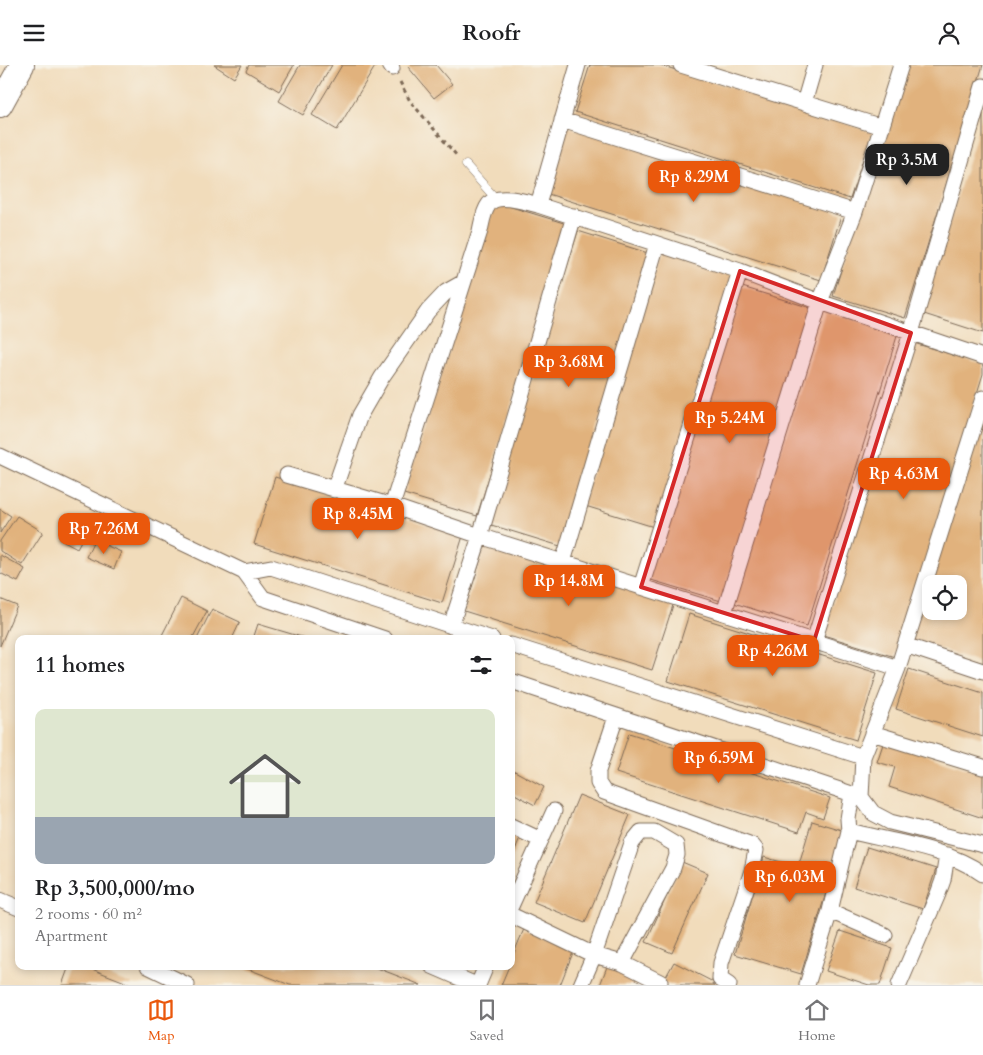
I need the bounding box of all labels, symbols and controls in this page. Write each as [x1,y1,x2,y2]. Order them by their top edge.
text: Roofr [462,18,521,48]
icon: menu [20,19,48,47]
icon: person [935,19,963,47]
pin: Rp 3.5M [861,143,953,186]
text: Rp 3.5M [876,149,938,171]
pin: Rp 8.29M [642,161,746,203]
text: Rp 8.29M [659,166,729,188]
pin: Rp 3.68M [517,345,621,388]
text: Rp 3.68M [534,351,604,373]
pin: Rp 5.24M [678,401,782,444]
text: Rp 5.24M [695,407,765,429]
pin: Rp 4.63M [852,457,956,500]
text: Rp 4.63M [869,463,939,485]
pin: Rp 8.45M [306,497,410,540]
text: Rp 8.45M [323,503,393,525]
pin: Rp 7.26M [52,513,156,555]
text: Rp 7.26M [69,518,139,540]
pin: Rp 14.8M [517,565,621,607]
text: Rp 14.8M [534,570,604,592]
map controls [922,575,967,620]
button: locate [922,575,967,620]
pin: Rp 4.26M [721,635,825,677]
text: Rp 4.26M [738,640,808,662]
text: 11 homes [35,651,125,680]
icon: filters [467,651,495,679]
icon: home [220,741,310,831]
pin: Rp 6.59M [667,741,771,784]
text: Rp 6.59M [684,747,754,769]
pin: Rp 6.03M [738,861,842,903]
text: Rp 6.03M [755,866,825,888]
text: Rp 3,500,000/mo [35,874,195,903]
text: 2 rooms · 60 m² [35,903,142,925]
text: Apartment [35,925,108,947]
tab: Map [147,996,175,1045]
tab: Saved [470,996,504,1045]
tab: Home [798,996,836,1045]

